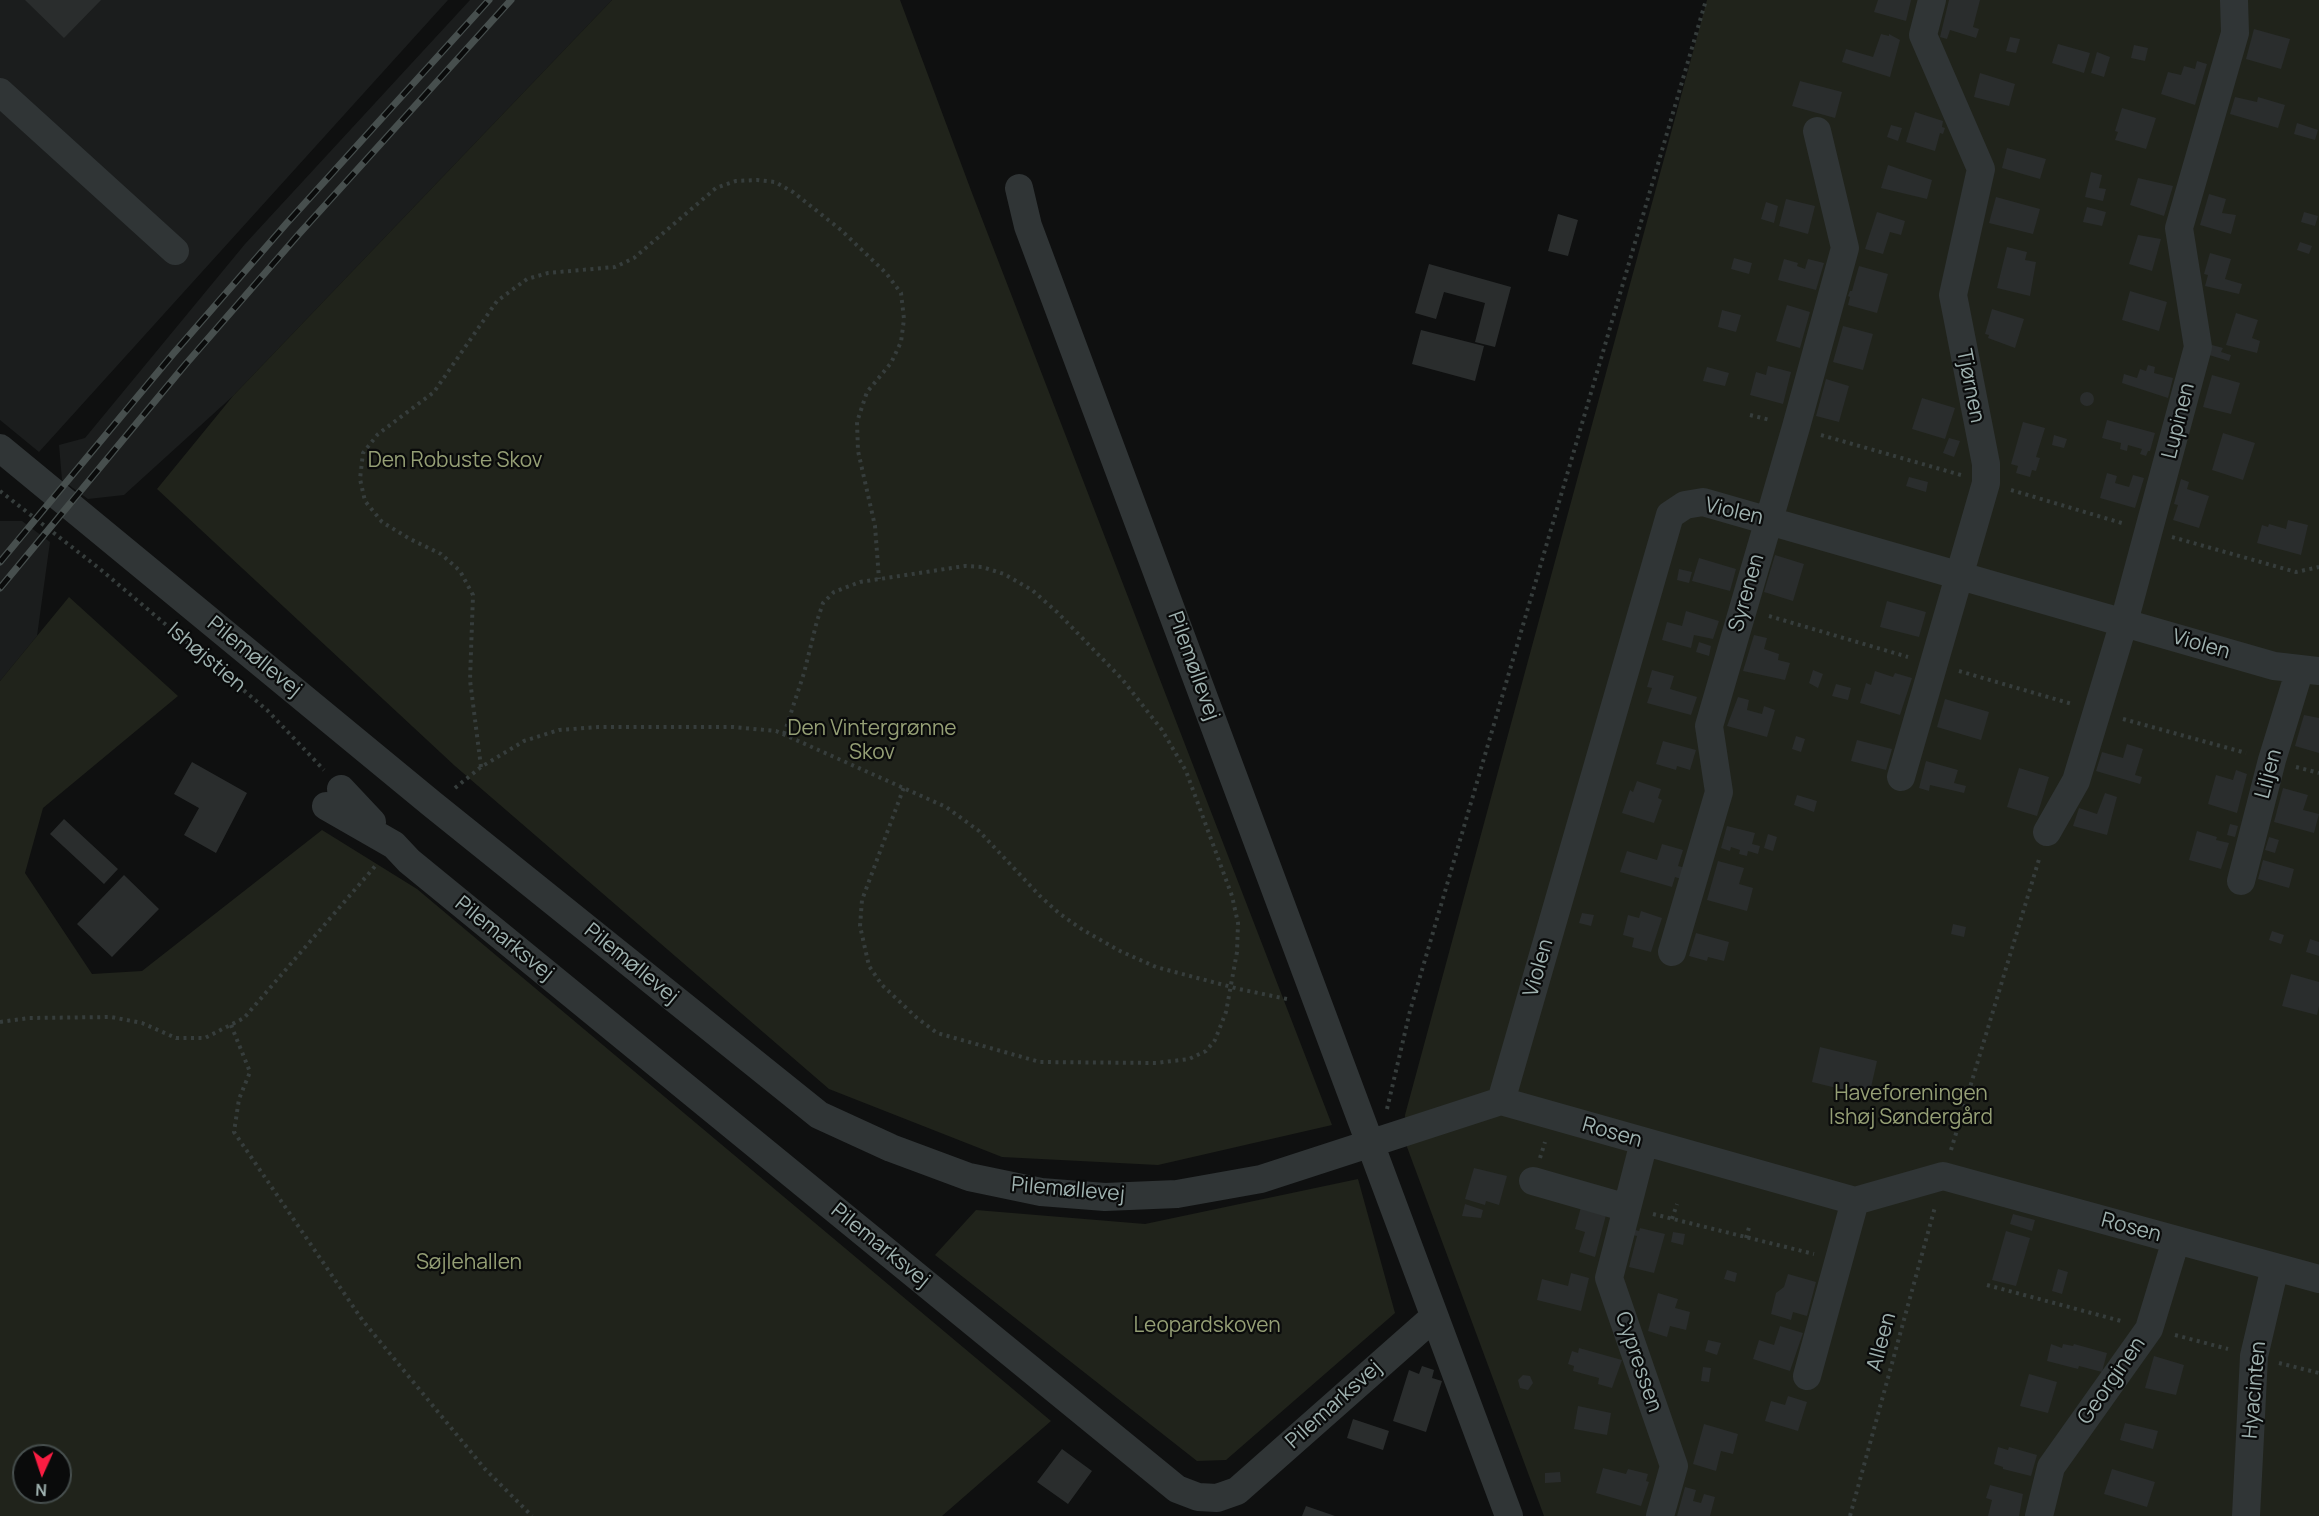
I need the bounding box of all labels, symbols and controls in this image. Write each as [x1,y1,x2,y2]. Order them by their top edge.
street label: Tjørnen [1951,347,1989,425]
street label: Lupinen [2157,380,2201,462]
park label: Den Robuste Skov [368,448,542,474]
street label: Violen [1702,493,1766,531]
street label: Syrenen [1724,551,1770,635]
street label: Pilemøllevej [1162,608,1224,724]
street label: Pilemøllevej [202,611,306,703]
street label: Ishøjstien [162,618,250,698]
street label: Violen [2169,625,2233,665]
park label: Den Vintergrønne Skov [787,716,957,766]
street label: Liljen [2250,746,2288,802]
street label: Pilemarksvej [449,891,559,987]
street label: Pilemøllevej [579,918,683,1010]
street label: Violen [1519,936,1559,1000]
park label: Haveforeningen Ishøj Søndergård [1829,1081,1993,1131]
street label: Rosen [1579,1112,1645,1154]
street label: Pilemøllevej [1010,1172,1126,1208]
street label: Pilemarksvej [825,1198,935,1294]
street label: Rosen [2098,1208,2164,1248]
park label: Søjlehallen [416,1250,522,1276]
street label: Cypressen [1609,1308,1667,1416]
street label: Alleen [1862,1310,1902,1374]
park label: Leopardskoven [1133,1313,1281,1339]
street label: Georginen [2073,1332,2151,1430]
street label: Hyacinten [2238,1340,2272,1440]
street label: Pilemarksvej [1281,1355,1387,1455]
north arrow [12,1444,72,1504]
text: N [35,1479,47,1501]

